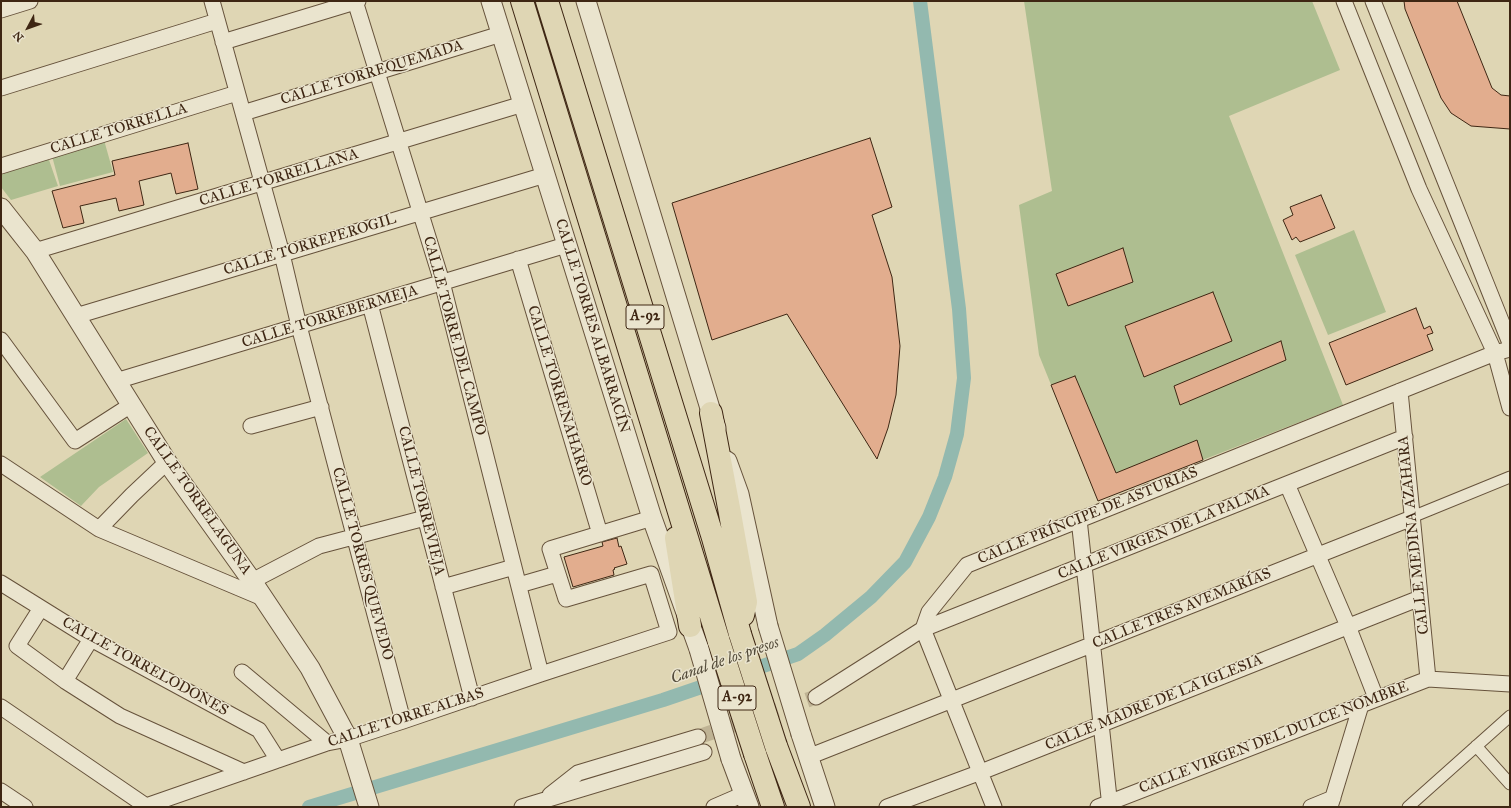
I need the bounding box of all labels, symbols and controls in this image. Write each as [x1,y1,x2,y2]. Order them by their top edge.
north arrow [8,8,48,48]
text: N [11,28,27,44]
street label: CALLE TORREQUEMADA [278,37,466,109]
street label: CALLE TORRELLA [48,100,190,158]
street label: CALLE TORRELLANA [197,145,361,211]
street label: CALLE TORREPEROGIL [222,210,398,280]
street label: CALLE TORRES ALBARRACÍN [551,217,633,435]
street label: CALLE TORRE DEL CAMPO [419,234,489,438]
street label: CALLE TORREBERMEJA [240,282,420,352]
street label: CALLE TORRENAHARRO [523,304,595,488]
road number: A-92 [626,305,664,329]
street label: CALLE TORRELAGUNA [139,423,255,579]
street label: CALLE TORREVIEJA [394,424,448,578]
street label: CALLE MEDINA AZAHARA [1395,435,1433,635]
street label: CALLE PRÍNCIPE DE ASTURIAS [975,463,1201,569]
street label: CALLE TORRES QUEVEDO [328,466,396,662]
street label: CALLE VIRGEN DE LA PALMA [1056,482,1272,584]
street label: CALLE TRES AVEMARÍAS [1090,565,1274,653]
street label: CALLE TORRELODONES [59,614,231,720]
water label: Canal de los presos [668,633,782,689]
street label: CALLE MADRE DE LA IGLESIA [1043,651,1265,755]
street label: CALLE VIRGEN DEL DULCE NOMBRE [1137,678,1411,798]
street label: CALLE TORRE ALBAS [326,684,486,752]
road number: A-92 [718,686,756,710]

